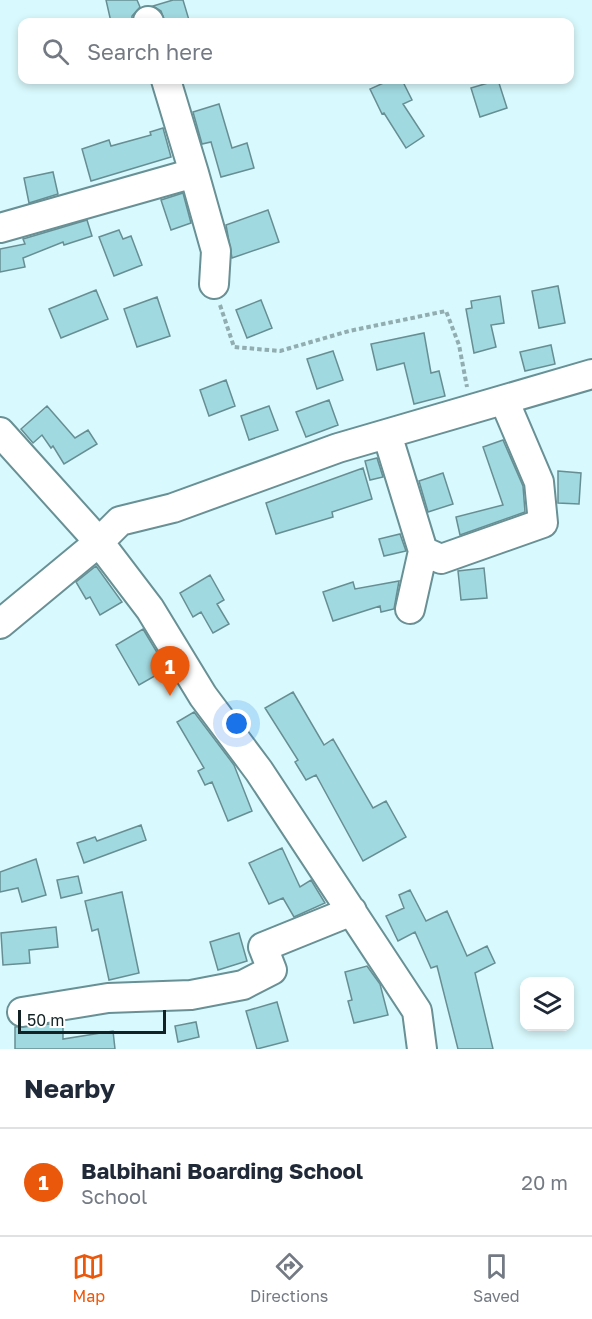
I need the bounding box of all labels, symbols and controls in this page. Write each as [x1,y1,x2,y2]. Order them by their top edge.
search box [18,18,574,84]
icon: search [39,35,72,68]
text: Search here [87,38,213,65]
pin: 1 [150,646,190,696]
your location [222,709,251,738]
map controls [520,977,574,1031]
button: layers [520,977,574,1031]
scale bar [18,1007,166,1034]
text: 50 m [27,1010,64,1030]
text: Nearby [24,1073,115,1104]
text: Balbihani Boarding School [81,1157,363,1184]
text: 1 [38,1170,49,1194]
text: 20 m [521,1170,568,1194]
text: School [81,1184,147,1208]
tab: Map [72,1250,105,1306]
tab: Directions [250,1250,328,1306]
tab: Saved [473,1250,520,1306]

